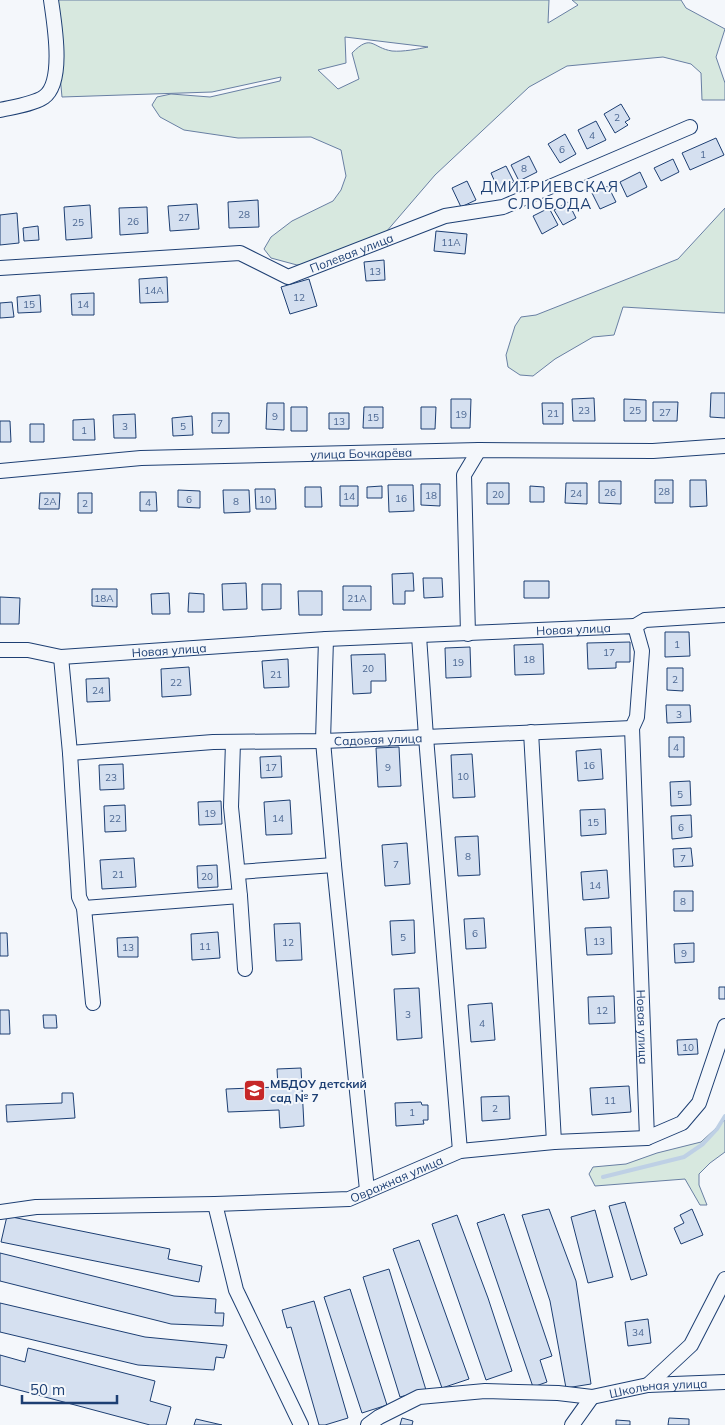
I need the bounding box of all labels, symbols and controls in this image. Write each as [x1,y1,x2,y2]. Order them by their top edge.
house number: 2 [614,111,620,124]
house number: 4 [589,129,595,142]
house number: 6 [559,143,565,156]
house number: 1 [700,148,706,161]
house number: 8 [521,162,527,175]
district label: ДМИТРИЕВСКАЯ СЛОБОДА [481,177,619,213]
house number: 28 [238,208,250,221]
house number: 27 [178,211,190,224]
house number: 26 [127,215,139,228]
house number: 25 [72,216,84,229]
street label: Полевая улица [307,229,395,275]
house number: 11А [441,236,461,249]
house number: 13 [369,265,381,278]
house number: 14А [144,284,164,297]
house number: 12 [293,291,305,304]
house number: 15 [23,298,35,311]
house number: 14 [77,298,89,311]
house number: 23 [578,404,590,417]
house number: 25 [629,404,641,417]
house number: 27 [659,406,671,419]
house number: 21 [547,407,559,420]
house number: 19 [455,408,467,421]
house number: 9 [272,410,278,423]
house number: 15 [367,411,379,424]
house number: 13 [333,415,345,428]
house number: 7 [217,417,223,430]
house number: 3 [122,420,128,433]
house number: 5 [180,420,186,433]
house number: 1 [81,424,87,437]
street label: улица Бочкарёва [310,444,412,461]
house number: 28 [658,485,670,498]
house number: 26 [604,486,616,499]
house number: 24 [570,487,582,500]
house number: 20 [492,488,504,501]
house number: 18 [425,489,437,502]
house number: 14 [343,490,355,503]
house number: 16 [395,492,407,505]
house number: 6 [186,493,192,506]
house number: 10 [259,493,271,506]
house number: 2А [43,495,57,508]
house number: 8 [233,495,239,508]
house number: 4 [145,496,151,509]
house number: 2 [82,497,88,510]
house number: 18А [94,592,114,605]
house number: 21А [347,592,367,605]
street label: Новая улица [536,620,611,638]
house number: 1 [674,638,680,651]
street label: Новая улица [131,640,207,660]
house number: 17 [603,646,615,659]
house number: 18 [523,653,535,666]
house number: 19 [452,656,464,669]
house number: 20 [362,662,374,675]
house number: 21 [270,668,282,681]
house number: 2 [672,673,678,686]
house number: 22 [170,676,182,689]
house number: 24 [92,684,104,697]
house number: 3 [676,708,682,721]
street label: Садовая улица [334,730,423,748]
house number: 4 [673,741,679,754]
house number: 16 [583,759,595,772]
house number: 17 [265,761,277,774]
house number: 9 [385,761,391,774]
house number: 10 [457,770,469,783]
house number: 23 [105,771,117,784]
house number: 5 [677,788,683,801]
house number: 19 [204,807,216,820]
house number: 22 [109,812,121,825]
house number: 14 [272,812,284,825]
house number: 15 [587,816,599,829]
house number: 6 [678,821,684,834]
house number: 8 [465,850,471,863]
house number: 7 [680,852,686,865]
house number: 7 [393,858,399,871]
house number: 21 [112,868,124,881]
house number: 20 [201,870,213,883]
house number: 14 [589,879,601,892]
house number: 8 [680,895,686,908]
house number: 6 [472,927,478,940]
house number: 5 [400,931,406,944]
house number: 13 [593,935,605,948]
house number: 12 [282,936,294,949]
house number: 11 [199,940,211,953]
house number: 13 [122,941,134,954]
house number: 9 [681,947,687,960]
street label: Новая улица [634,989,652,1065]
house number: 12 [596,1004,608,1017]
house number: 3 [405,1008,411,1021]
house number: 4 [479,1017,485,1030]
house number: 10 [682,1041,694,1054]
place label: МБДОУ детский сад № 7 [270,1076,367,1105]
school or university icon: МБДОУ детский сад № 7 [242,1078,266,1102]
house number: 11 [604,1094,616,1107]
house number: 2 [492,1102,498,1115]
house number: 1 [409,1106,415,1119]
street label: Овражная улица [348,1152,445,1205]
house number: 34 [632,1326,644,1339]
scale bar [22,1372,118,1404]
street label: Школьная улица [608,1375,708,1401]
text: 50 m [30,1380,65,1399]

